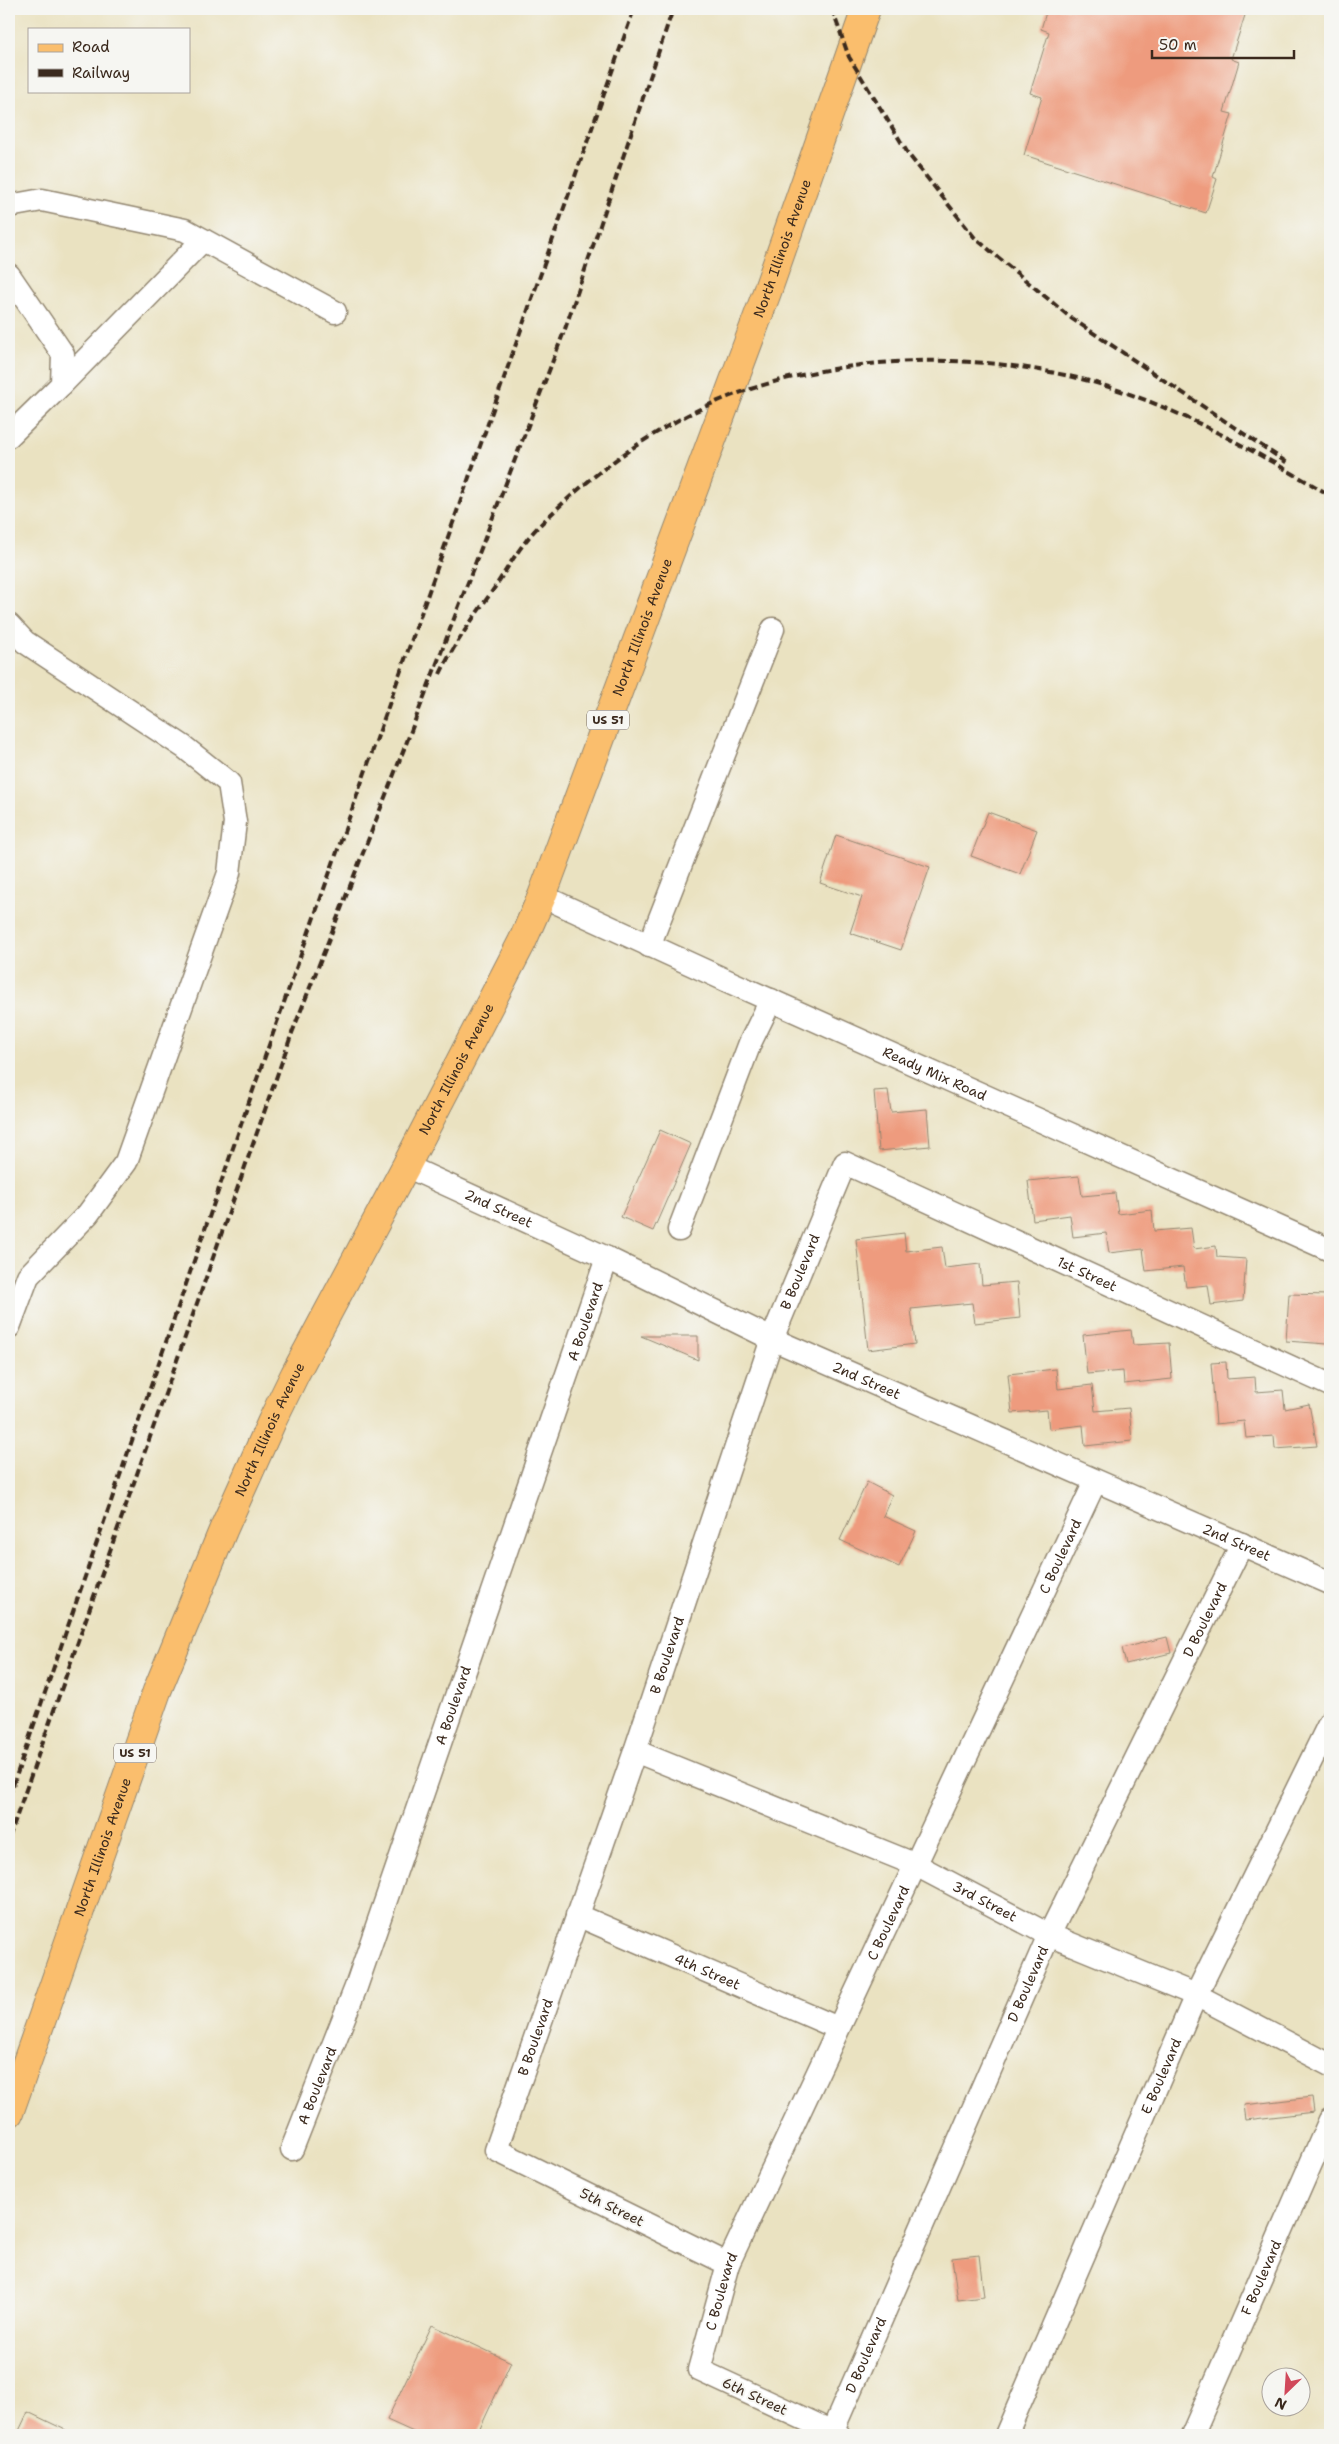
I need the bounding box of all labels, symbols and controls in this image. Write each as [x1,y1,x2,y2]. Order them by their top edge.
legend [28,28,190,92]
scale bar [1152,28,1294,60]
text: 50 m [1159,35,1197,55]
text: Road [72,37,110,57]
text: Railway [72,63,130,83]
street label: North Illinois Avenue [749,176,815,320]
street label: North Illinois Avenue [608,556,676,699]
road number: US 51 [587,710,629,730]
street label: North Illinois Avenue [415,1000,498,1138]
street label: Ready Mix Road [880,1042,990,1105]
street label: 2nd Street [462,1185,536,1232]
street label: B Boulevard [776,1231,824,1312]
street label: 1st Street [1054,1252,1120,1295]
street label: A Boulevard [563,1280,607,1363]
street label: 2nd Street [830,1358,903,1403]
street label: North Illinois Avenue [230,1359,309,1499]
street label: C Boulevard [1035,1516,1085,1597]
street label: 2nd Street [1200,1519,1274,1565]
street label: D Boulevard [1179,1579,1231,1660]
street label: B Boulevard [646,1614,688,1696]
street label: A Boulevard [431,1663,475,1747]
road number: US 51 [114,1744,156,1762]
street label: North Illinois Avenue [70,1775,135,1919]
street label: 3rd Street [949,1877,1020,1926]
street label: C Boulevard [863,1882,913,1963]
street label: D Boulevard [1003,1943,1052,2025]
street label: 4th Street [671,1949,743,1994]
street label: B Boulevard [514,1996,557,2078]
street label: E Boulevard [1137,2035,1185,2117]
street label: A Boulevard [293,2044,341,2127]
street label: 5th Street [577,2184,647,2230]
street label: F Boulevard [1237,2237,1285,2318]
street label: C Boulevard [701,2249,741,2333]
street label: D Boulevard [841,2314,890,2396]
north arrow [1262,2366,1312,2416]
street label: 6th Street [719,2373,791,2419]
text: N [1272,2393,1289,2414]

